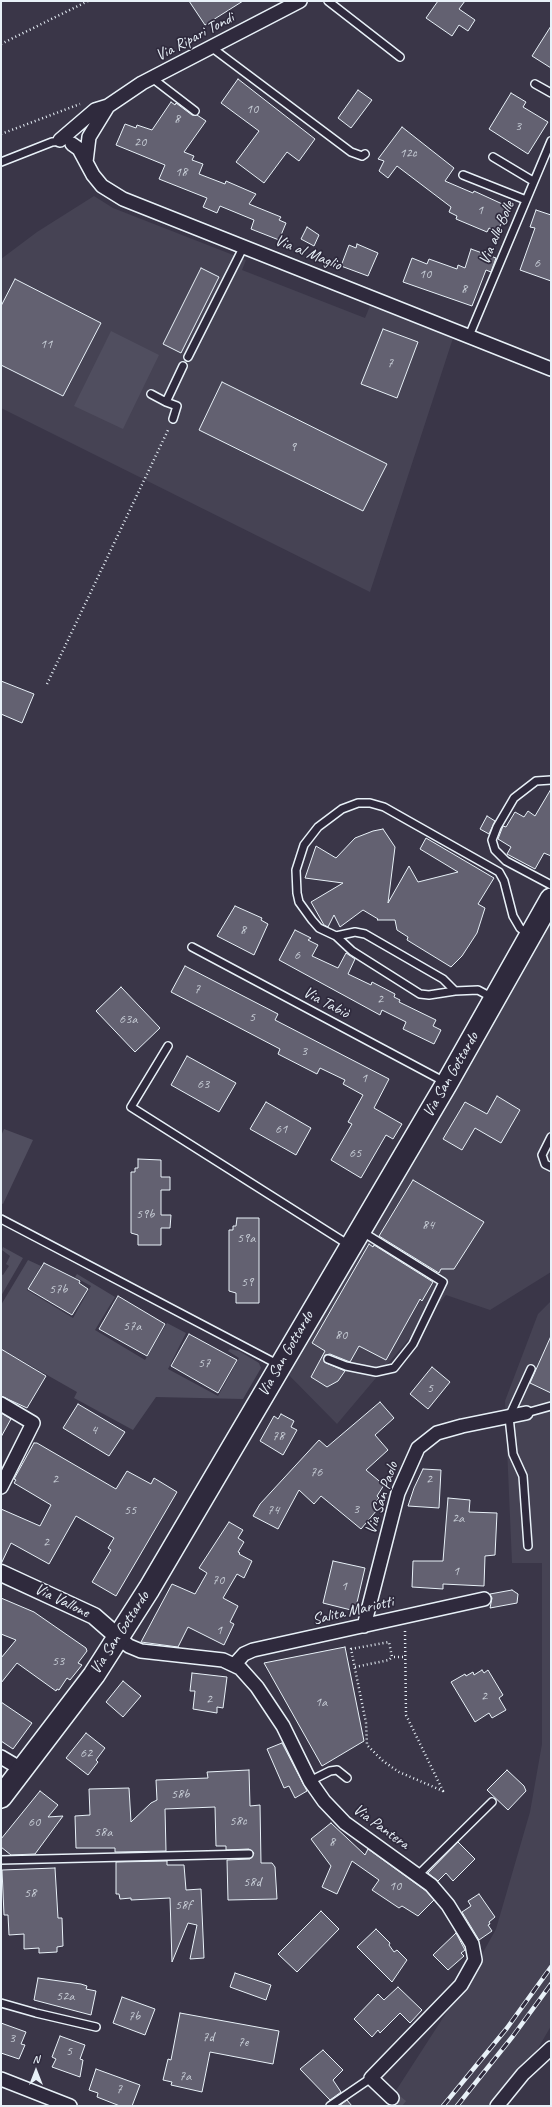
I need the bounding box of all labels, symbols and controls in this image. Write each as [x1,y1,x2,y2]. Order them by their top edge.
street label: Via Ripari Tondi [153,8,237,66]
house number: 10 [246,101,258,117]
house number: 8 [174,111,180,127]
house number: 3 [515,118,521,134]
house number: 20 [134,134,146,150]
house number: 12c [399,145,417,161]
house number: 18 [175,164,187,180]
street label: Via alle Bolle [475,198,519,268]
house number: 1 [477,202,483,218]
street label: Via al Maglio [272,231,344,275]
house number: 6 [534,255,540,271]
house number: 10 [419,266,431,282]
house number: 8 [461,281,467,297]
house number: 11 [40,336,52,352]
house number: 7 [387,355,393,371]
house number: 9 [290,439,296,455]
house number: 8 [240,922,246,938]
house number: 6 [294,947,300,963]
house number: 7 [194,981,200,997]
street label: Via Tabiò [300,983,352,1023]
house number: 2 [377,991,383,1007]
house number: 5 [249,1009,255,1025]
house number: 63a [119,1011,137,1027]
street label: Via San Gottardo [419,1029,483,1121]
house number: 3 [301,1043,307,1059]
house number: 1 [361,1070,367,1086]
house number: 63 [197,1076,209,1092]
house number: 61 [275,1121,287,1137]
house number: 65 [349,1145,361,1161]
house number: 59b [136,1206,154,1222]
house number: 84 [422,1217,434,1233]
house number: 59a [237,1230,255,1246]
house number: 59 [241,1274,253,1290]
house number: 57b [49,1281,67,1297]
street label: Via San Gottardo [254,1308,318,1400]
house number: 57a [123,1318,141,1334]
house number: 80 [335,1327,347,1343]
house number: 57 [198,1355,210,1371]
house number: 5 [427,1380,433,1396]
house number: 4 [91,1422,97,1438]
house number: 78 [272,1428,284,1444]
street label: Via San Paolo [361,1460,403,1536]
house number: 76 [310,1464,322,1480]
house number: 2 [52,1471,58,1487]
house number: 2 [426,1471,432,1487]
house number: 3 [353,1501,359,1517]
house number: 55 [124,1502,136,1518]
house number: 74 [267,1502,279,1518]
house number: 2a [452,1510,464,1526]
house number: 2 [43,1534,49,1550]
house number: 1 [453,1563,459,1579]
house number: 70 [212,1572,224,1588]
house number: 1 [341,1578,347,1594]
street label: Via Vallone [31,1580,93,1622]
street label: Via San Gottardo [86,1588,154,1678]
street label: Salita Mariotti [311,1592,395,1630]
house number: 1 [216,1622,222,1638]
house number: 53 [52,1653,64,1669]
house number: 2 [481,1688,487,1704]
house number: 2 [206,1691,212,1707]
house number: 1a [315,1694,327,1710]
house number: 62 [80,1745,92,1761]
house number: 58b [171,1786,189,1802]
street label: Via Pantera [349,1800,413,1854]
house number: 58c [229,1813,247,1829]
house number: 60 [28,1814,40,1830]
house number: 58a [94,1824,112,1840]
house number: 8 [329,1834,335,1850]
house number: 58d [243,1874,261,1890]
house number: 10 [389,1878,401,1894]
house number: 58 [24,1885,36,1901]
house number: 58f [175,1897,191,1913]
house number: 52a [56,1988,74,2004]
house number: 7b [128,2008,140,2024]
house number: 7d [202,2029,214,2045]
house number: 3 [9,2030,15,2046]
house number: 7e [238,2034,248,2050]
house number: 5 [66,2043,72,2059]
north arrow [16,2051,56,2091]
text: N [33,2052,39,2066]
house number: 7a [179,2068,191,2084]
house number: 7 [116,2081,122,2097]

